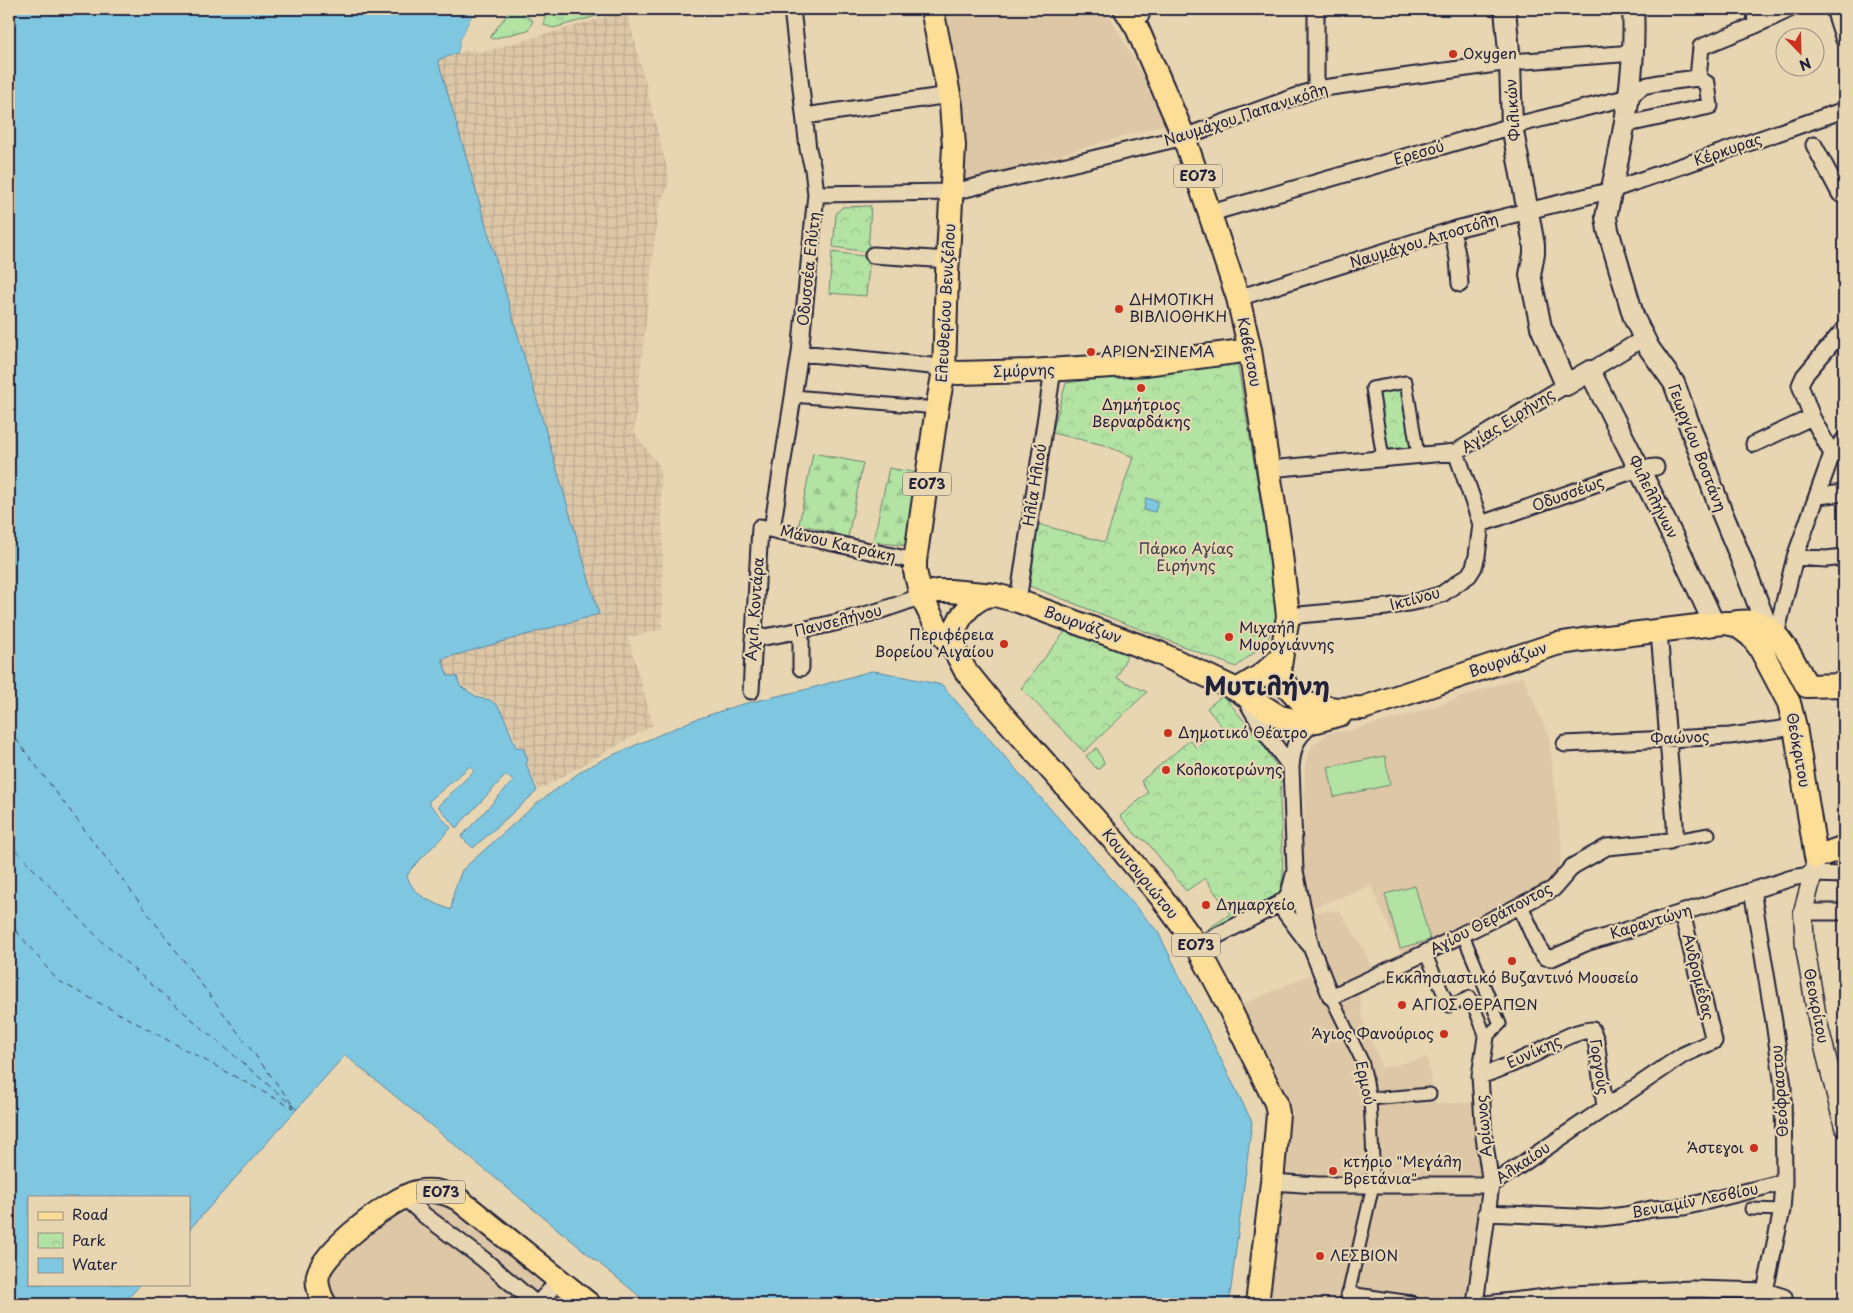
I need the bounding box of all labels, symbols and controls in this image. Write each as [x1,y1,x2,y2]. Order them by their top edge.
north arrow [1776,28,1826,78]
place label: Oxygen [1463,41,1517,64]
marker: Oxygen [1447,48,1459,60]
text: N [1796,53,1814,76]
street label: Ναυμάχου Παπανικόλη [1161,76,1331,151]
street label: Φιλικών [1498,78,1525,142]
street label: Κέρκυρας [1691,126,1765,171]
street label: Ερεσού [1391,133,1447,170]
road number: ΕΟ73 [1174,165,1222,188]
street label: Ναυμάχου Αποστόλη [1346,206,1501,273]
street label: Οδυσσέα Ελύτη [790,211,825,327]
street label: Ελευθερίου Βενιζέλου [929,223,960,383]
place label: ΔΗΜΟΤΙΚΗ ΒΙΒΛΙΟΘΗΚΗ [1129,287,1227,327]
marker: ΔΗΜΟΤΙΚΗ ΒΙΒΛΙΟΘΗΚΗ [1113,303,1125,315]
street label: Καβέτσου [1232,315,1269,389]
place label: ΑΡΙΩΝ ΣΙΝΕΜΑ [1101,339,1214,362]
marker: ΑΡΙΩΝ ΣΙΝΕΜΑ [1085,346,1097,358]
street label: Σμύρνης [993,357,1055,382]
street label: Γεωργίου Βοστάνη [1663,380,1733,515]
marker: Δημήτριος Βερναρδάκης [1135,382,1147,394]
street label: Αγίας Ειρήνης [1456,382,1559,458]
place label: Δημήτριος Βερναρδάκης [1091,392,1191,432]
street label: Ηλία Ηλιού [1016,442,1051,528]
street label: Φιλελλήνων [1623,450,1685,542]
street label: Οδυσσέως [1528,469,1607,516]
road number: ΕΟ73 [903,472,951,496]
street label: Μάνου Κατράκη [778,518,899,567]
park label: Πάρκο Αγίας Ειρήνης [1138,536,1234,576]
street label: Αχιλ. Κοντάρα [738,556,769,662]
street label: Ικτίνου [1387,580,1442,615]
street label: Πανσελήνου [791,598,884,642]
street label: Βουρνάζων [1041,599,1126,648]
place label: Μιχαήλ Μυρογιάννης [1239,615,1335,655]
place label: Περιφέρεια Βορείου Αιγαίου [874,622,994,662]
marker: Μιχαήλ Μυρογιάννης [1223,631,1235,643]
street label: Βουρνάζων [1465,635,1550,682]
marker: Περιφέρεια Βορείου Αιγαίου [998,638,1010,650]
district label: Μυτιλήνη [1204,666,1330,704]
street label: Θεόκριτου [1782,711,1817,789]
place label: Δημοτικό Θέατρο [1178,720,1308,743]
street label: Φαώνος [1650,723,1710,750]
marker: Δημοτικό Θέατρο [1162,727,1174,739]
place label: Κολοκοτρώνης [1176,757,1283,780]
marker: Κολοκοτρώνης [1160,764,1172,776]
street label: Κουντουριώτου [1097,823,1185,923]
street label: Αγίου Θεράποντος [1425,876,1556,960]
place label: Δημαρχείο [1216,892,1295,915]
street label: Καραντώνη [1607,897,1694,944]
marker: Δημαρχείο [1200,899,1212,911]
street label: Ανδρομέδας [1678,931,1721,1023]
road number: ΕΟ73 [1172,934,1220,956]
marker: Εκκλησιαστικό Βυζαντινό Μουσείο [1506,955,1518,967]
place label: Εκκλησιαστικό Βυζαντινό Μουσείο [1385,965,1639,988]
street label: Θεοκρίτου [1799,966,1836,1045]
place label: ΑΓΙΟΣ ΘΕΡΑΠΩΝ [1412,992,1538,1015]
marker: ΑΓΙΟΣ ΘΕΡΑΠΩΝ [1396,999,1408,1011]
place label: Άγιος Φανούριος [1311,1021,1434,1044]
marker: Άγιος Φανούριος [1438,1028,1450,1040]
street label: Ευνίκης [1502,1028,1565,1073]
street label: Γοργούς [1585,1037,1616,1097]
street label: Θεόφραστου [1764,1044,1793,1138]
street label: Ερμού [1351,1059,1382,1107]
street label: Αρίωνος [1468,1094,1497,1158]
street label: Αλκαίου [1490,1135,1554,1189]
place label: Άστεγοι [1687,1135,1744,1158]
marker: Άστεγοι [1748,1142,1760,1154]
place label: κτήριο "Μεγάλη Βρετάνια" [1343,1149,1462,1189]
marker: κτήριο "Μεγάλη Βρετάνια" [1327,1165,1339,1177]
street label: Βενιαμίν Λεσβίου [1629,1176,1760,1223]
road number: ΕΟ73 [417,1180,465,1204]
legend [28,1196,190,1286]
text: Road [72,1202,108,1225]
text: Park [72,1228,106,1251]
place label: ΛΕΣΒΙΟΝ [1330,1243,1398,1266]
marker: ΛΕΣΒΙΟΝ [1314,1250,1326,1262]
text: Water [72,1252,117,1275]

